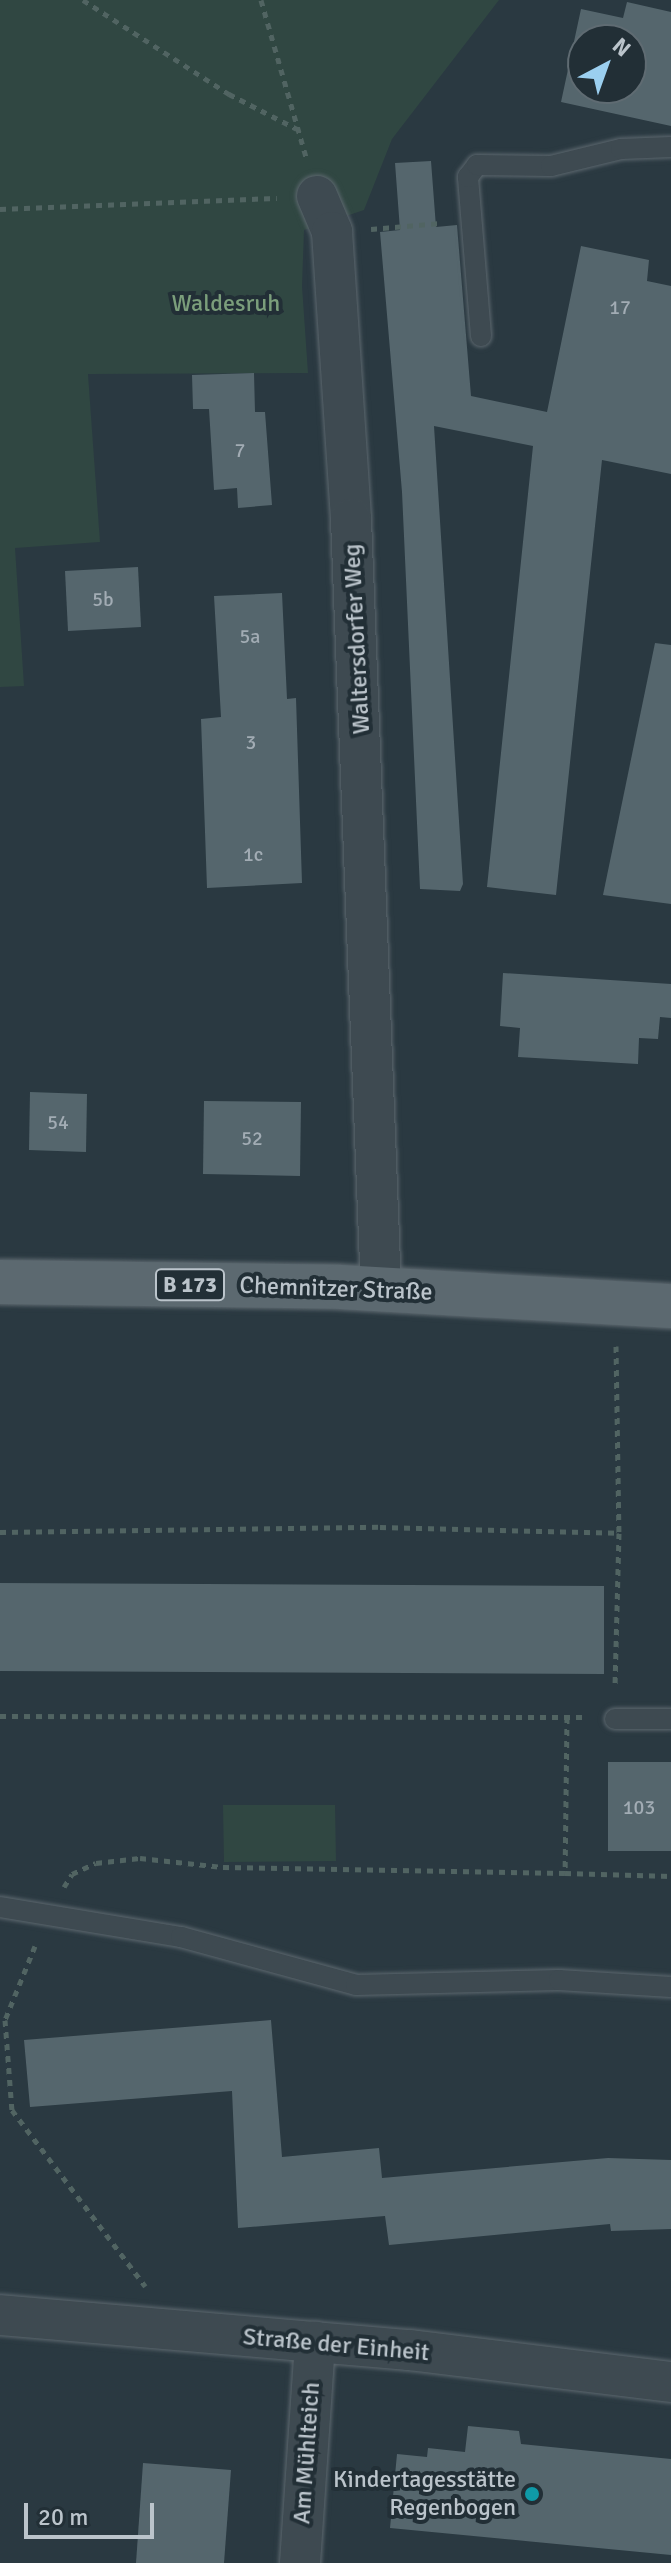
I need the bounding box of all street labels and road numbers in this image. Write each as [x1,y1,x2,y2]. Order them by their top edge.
street label: Waltersdorfer Weg [338,543,376,735]
road number: B 173 [154,1267,226,1303]
street label: Chemnitzer Straße [239,1271,433,1307]
street label: Straße der Einheit [242,2323,430,2367]
street label: Am Mühlteich [288,2381,326,2525]

